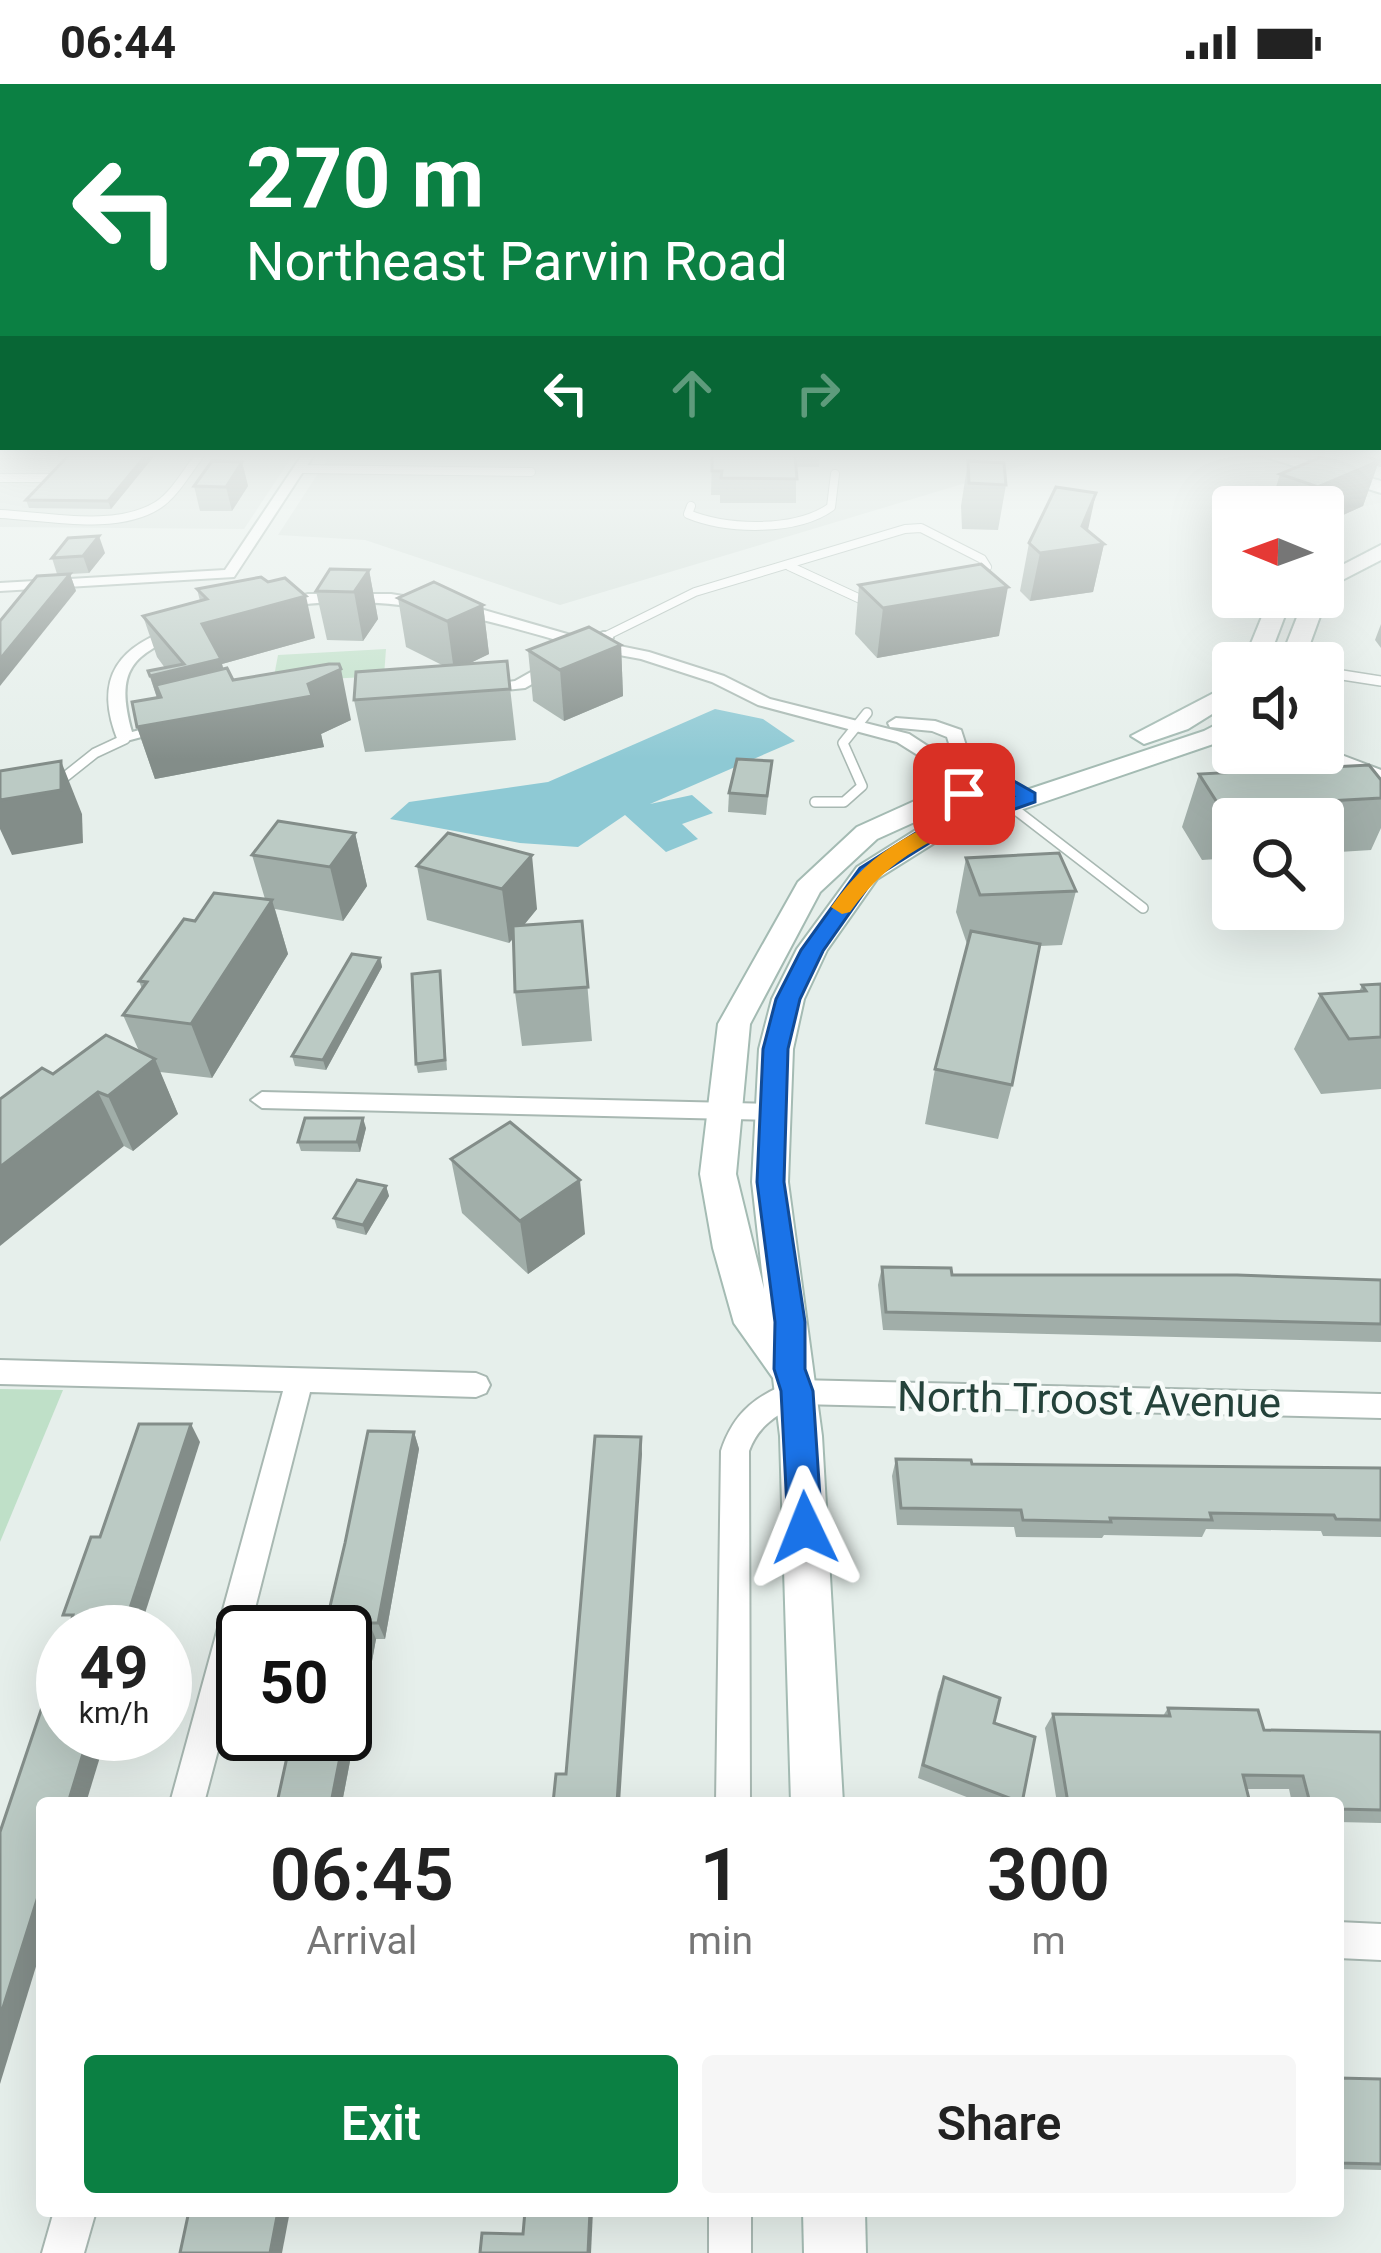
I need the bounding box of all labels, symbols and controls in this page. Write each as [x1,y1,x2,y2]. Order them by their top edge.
text: 06:44 [60,16,176,69]
text: 270 m [246,129,484,228]
icon: left [48,132,204,288]
text: Northeast Parvin Road [246,230,788,293]
icon: left [533,360,599,426]
icon: ahead [659,360,725,426]
icon: right [785,360,851,426]
north arrow [1212,486,1344,618]
map controls [1212,486,1344,930]
button: sound [1212,642,1344,774]
pin [913,743,1015,845]
icon: arrive [931,761,997,827]
button: search [1212,798,1344,930]
street label: North Troost Avenue [897,1372,1281,1427]
position arrow [742,1465,868,1591]
speed limit sign: 50 [216,1605,372,1761]
text: 49 [80,1632,148,1703]
text: km/h [79,1695,149,1730]
text: 06:45 [270,1833,454,1918]
text: 1 [700,1833,741,1918]
text: 300 [987,1833,1110,1918]
text: Arrival [307,1918,417,1964]
text: min [688,1918,753,1964]
text: m [1031,1918,1066,1964]
button: Exit [84,2055,678,2193]
button: Share [702,2055,1296,2193]

